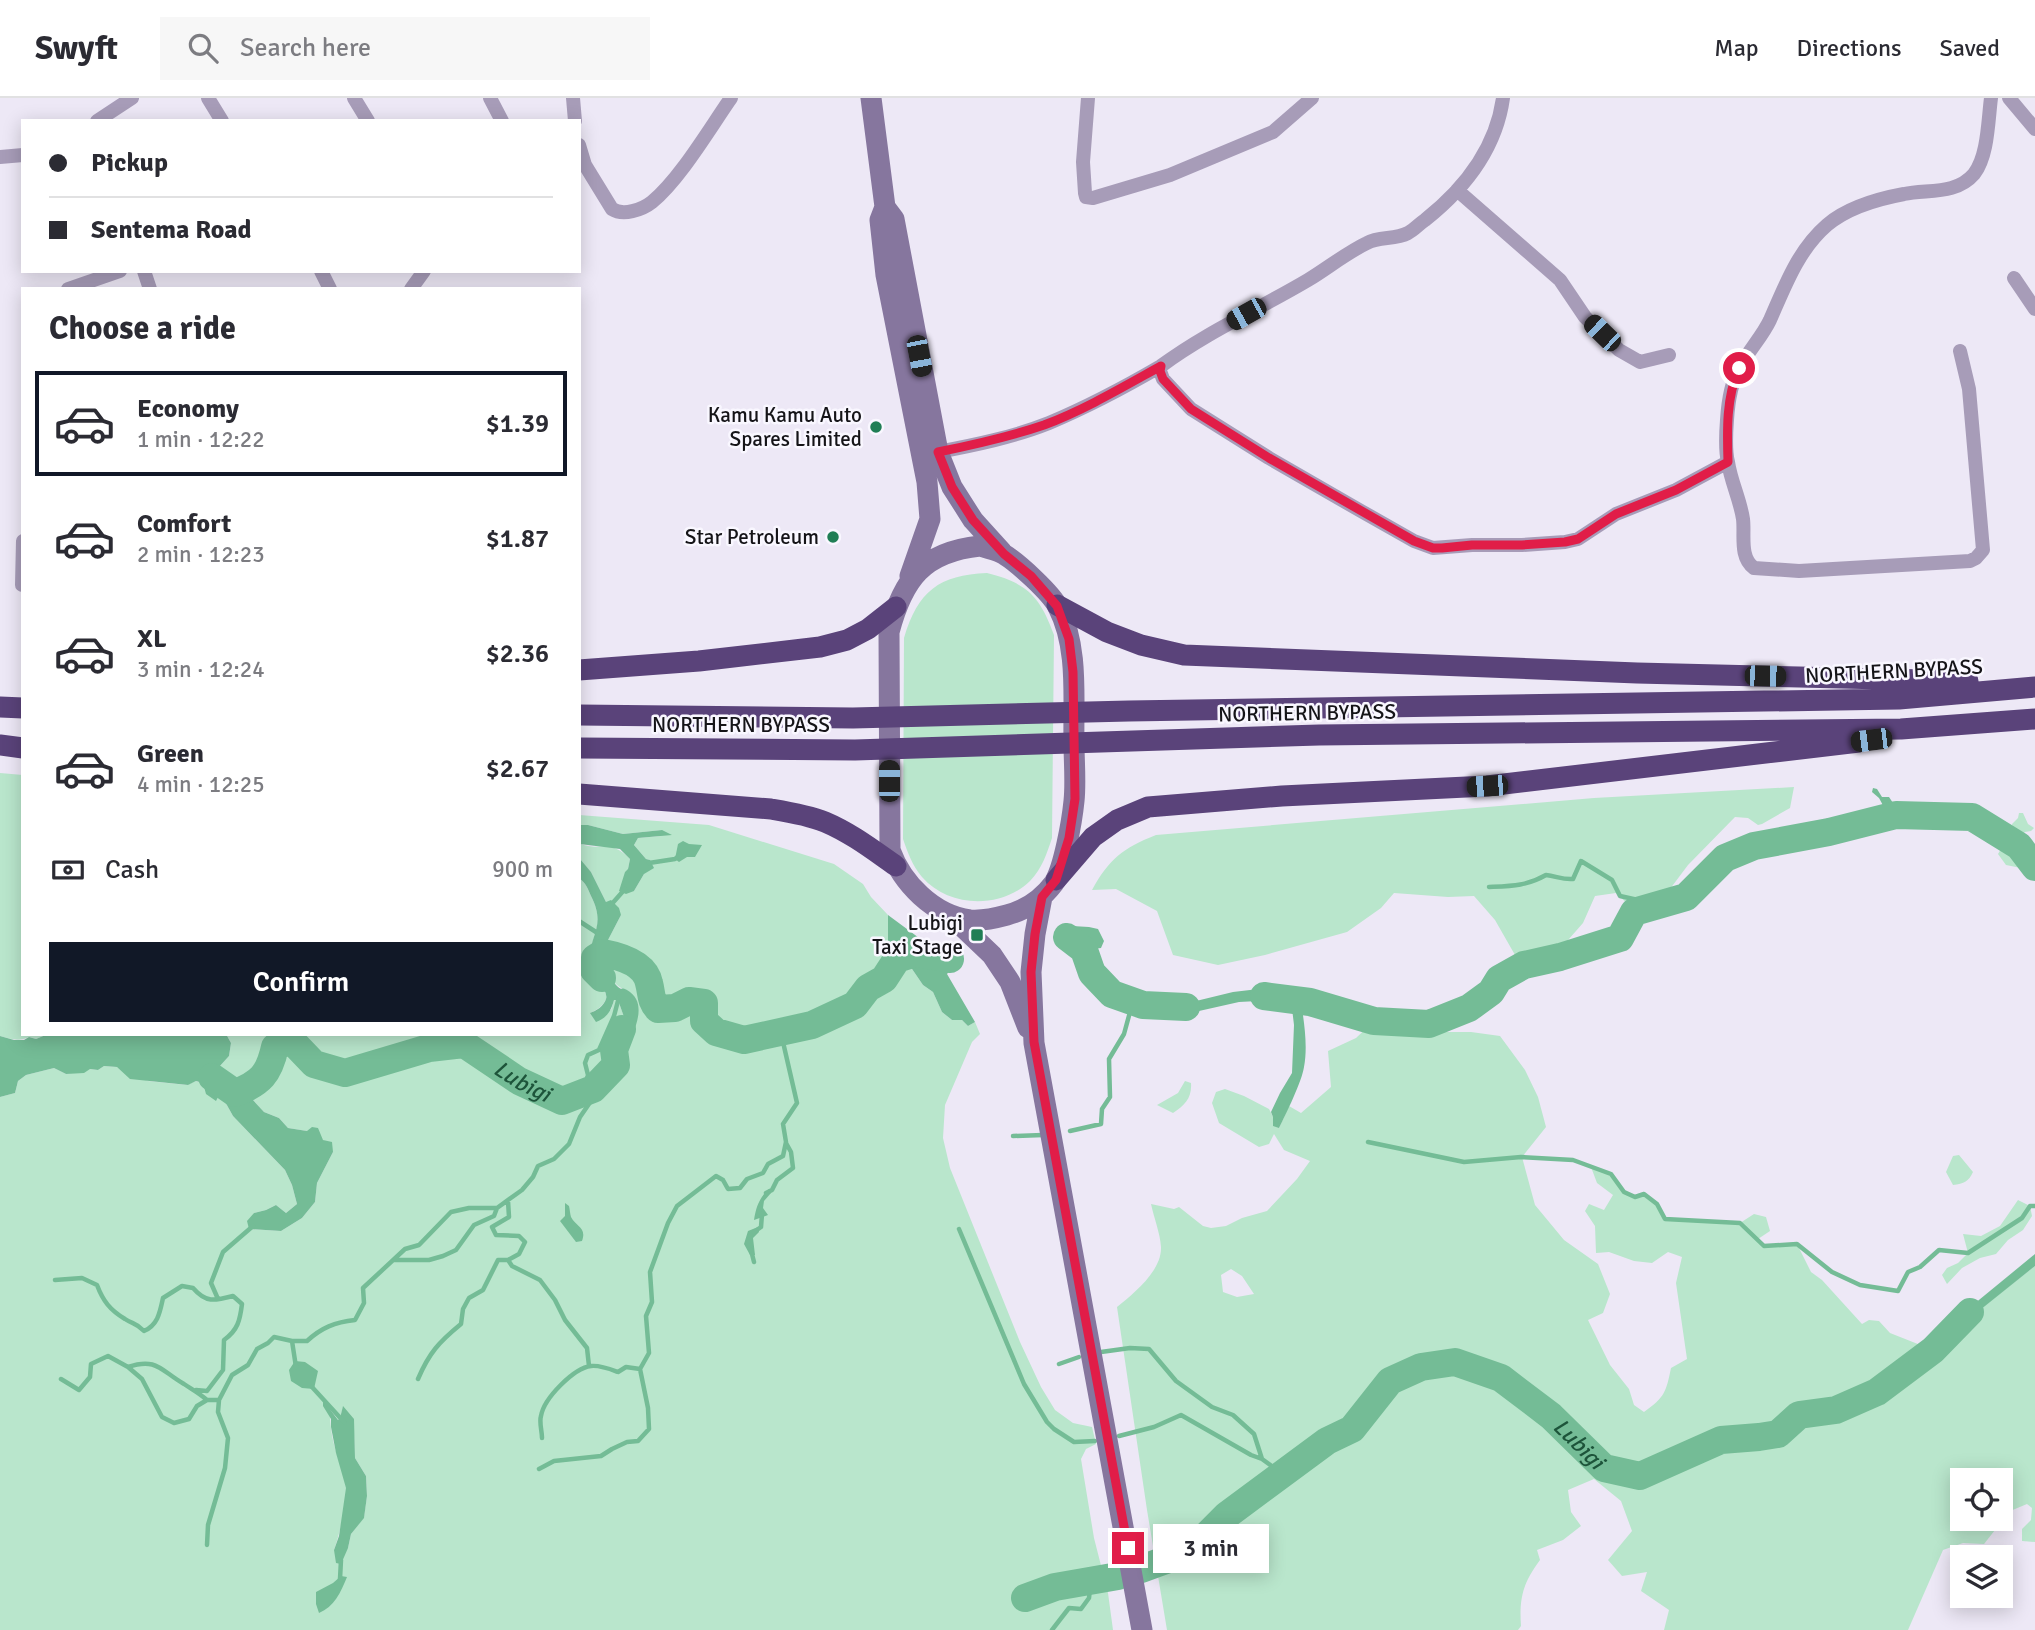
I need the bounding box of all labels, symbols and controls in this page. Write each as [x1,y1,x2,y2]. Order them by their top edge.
search box [160,17,650,80]
text: Swyft [35,28,118,69]
icon: search [184,29,222,67]
text: Search here [240,32,371,64]
text: Map [1714,33,1759,63]
text: Directions [1797,33,1902,63]
text: Saved [1940,33,2000,63]
text: Pickup [91,147,168,179]
text: Sentema Road [91,214,252,246]
car [1223,295,1270,333]
text: Choose a ride [49,309,236,348]
car [1580,311,1625,355]
car [905,333,934,379]
route start [1723,352,1755,384]
icon: car [53,392,116,455]
text: Economy [137,393,239,425]
place label: Kamu Kamu Auto Spares Limited [708,402,862,452]
text: $1.39 [486,408,549,440]
marker: Kamu Kamu Auto Spares Limited [868,419,884,435]
text: 1 min · 12:22 [137,425,265,454]
icon: car [53,507,116,570]
text: Comfort [137,508,231,540]
text: $1.87 [486,523,549,555]
place label: Star Petroleum [685,524,819,550]
marker: Star Petroleum [825,529,841,545]
text: 2 min · 12:23 [137,540,265,569]
icon: car [53,622,116,685]
text: XL [137,623,167,655]
text: $2.36 [486,638,549,670]
street label: NORTHERN BYPASS [1805,653,1983,689]
text: 3 min · 12:24 [137,655,265,684]
car [1744,665,1787,687]
street label: NORTHERN BYPASS [1218,698,1396,728]
street label: NORTHERN BYPASS [652,712,830,738]
car [1849,727,1894,753]
icon: car [53,737,116,800]
text: Green [137,738,204,770]
text: $2.67 [486,753,549,785]
car [879,760,900,802]
text: 4 min · 12:25 [137,770,265,799]
car [1466,774,1509,798]
icon: cash [49,851,87,889]
text: Cash [105,854,159,886]
text: 900 m [492,855,553,884]
place label: Lubigi Taxi Stage [872,910,963,960]
marker: Lubigi Taxi Stage [969,927,985,943]
button: Confirm [49,942,553,1022]
water label: Lubigi [488,1054,558,1110]
water label: Lubigi [1547,1412,1613,1477]
map controls [1950,1468,2013,1608]
button: locate [1950,1468,2013,1531]
callout: 3 min [1152,1524,1268,1572]
route end [1112,1532,1144,1564]
text: 3 min [1183,1534,1239,1563]
button: layers [1950,1545,2013,1608]

